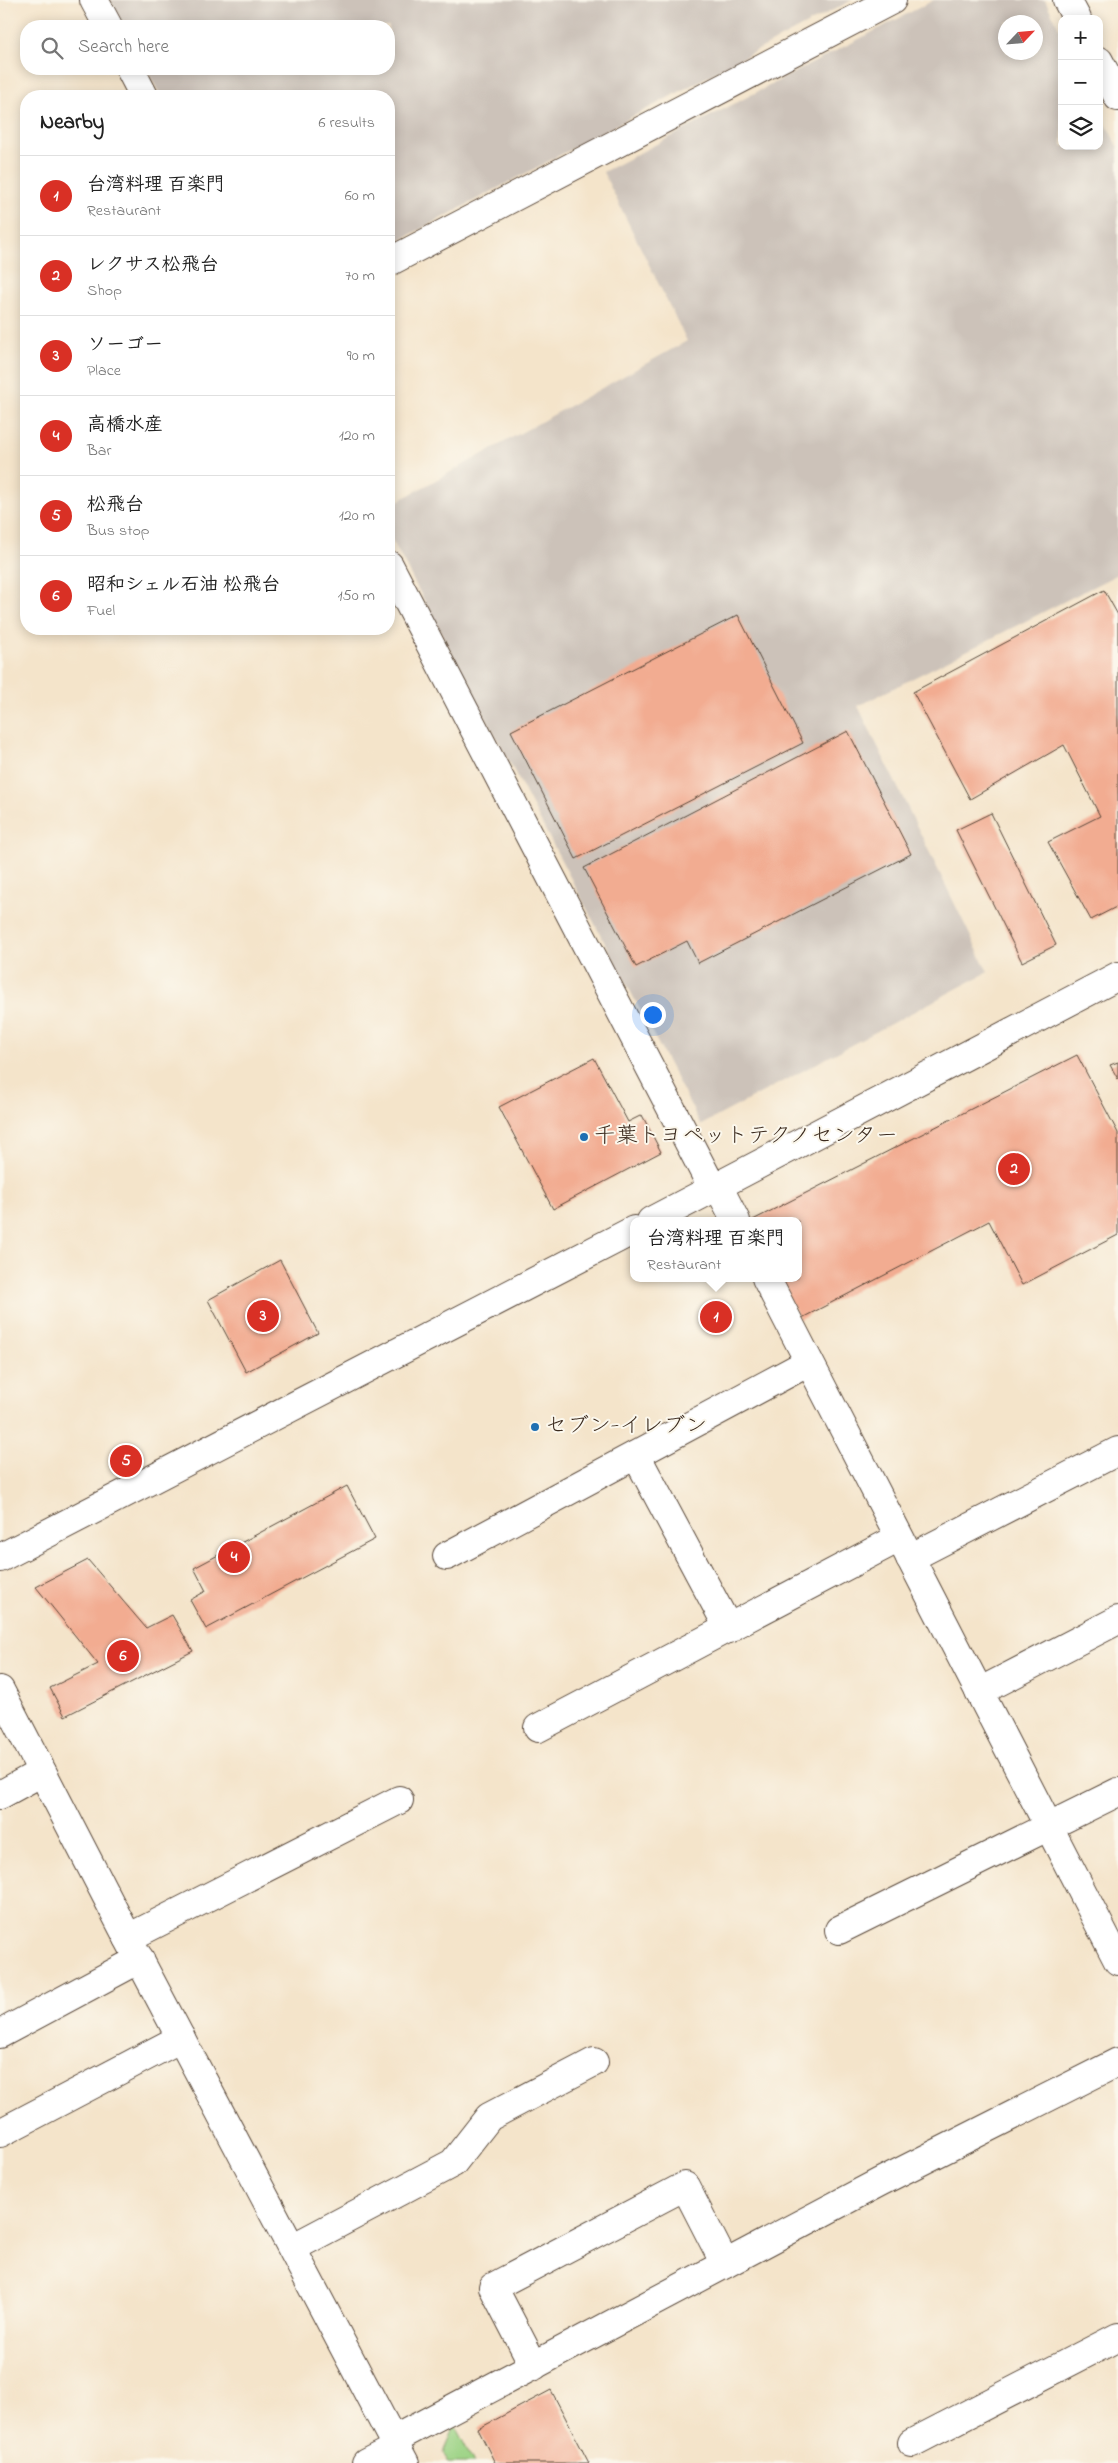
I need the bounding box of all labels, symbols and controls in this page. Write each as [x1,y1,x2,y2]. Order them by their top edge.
north arrow [998,15,1043,60]
map controls [1058,15,1103,150]
button: + [1058,15,1103,60]
search box [20,20,395,75]
icon: search [38,34,66,62]
text: Search here [78,34,169,61]
button: − [1058,60,1103,105]
button: layers [1058,105,1103,150]
text: Nearby [40,108,104,138]
text: 6 results [318,111,375,135]
text: 台湾料理 百楽門 [87,172,225,199]
text: 1 [53,184,59,208]
text: 60 m [345,184,375,208]
text: Restaurant [87,199,161,223]
text: レクサス松飛台 [87,252,219,279]
text: 2 [52,264,60,288]
text: 70 m [345,264,375,288]
text: Shop [87,279,122,303]
text: ソーゴー [87,332,163,359]
text: 3 [53,344,59,368]
text: 90 m [347,344,375,368]
text: Place [87,359,121,383]
text: 高橋水産 [87,412,163,439]
text: 4 [53,424,59,448]
text: 120 m [339,424,375,448]
text: Bar [87,439,111,463]
text: 松飛台 [87,492,144,519]
text: 5 [51,504,61,528]
text: 120 m [339,504,375,528]
text: Bus stop [87,519,150,543]
text: 昭和シェル石油 松飛台 [87,572,280,599]
text: 6 [52,584,60,608]
text: 150 m [337,584,375,608]
text: Fuel [87,599,115,623]
your location [640,1002,666,1028]
place label: 千葉トヨペットテクノセンター [594,1121,898,1153]
marker: 千葉トヨペットテクノセンター [578,1131,590,1143]
pin: 2 [998,1150,1030,1188]
popup [630,1217,802,1282]
text: 台湾料理 百楽門 [647,1226,785,1253]
text: Restaurant [647,1253,721,1277]
pin: 3 [247,1297,279,1335]
pin: 1 [700,1298,732,1336]
place label: セブン-イレブン [545,1411,707,1443]
marker: セブン-イレブン [529,1421,541,1433]
pin: 5 [110,1442,142,1480]
pin: 4 [218,1538,250,1576]
pin: 6 [107,1637,139,1675]

